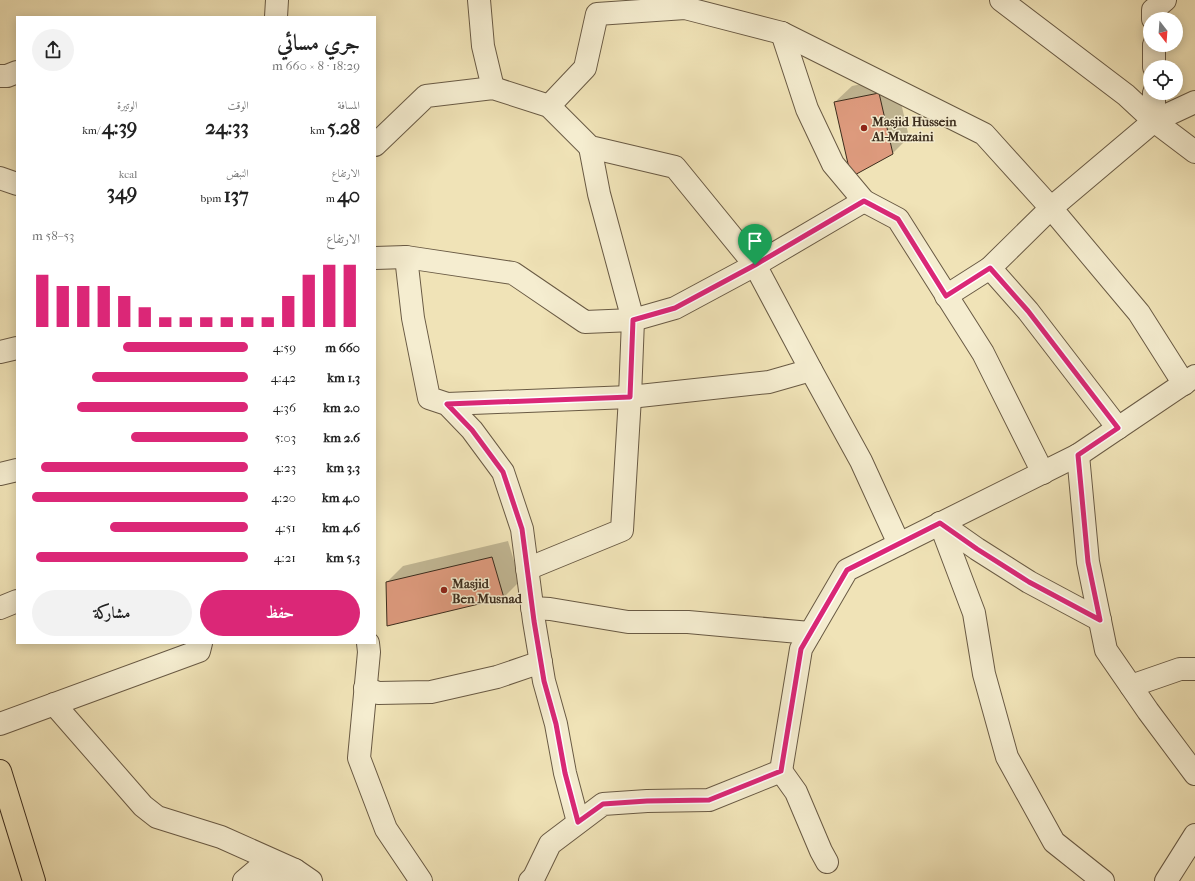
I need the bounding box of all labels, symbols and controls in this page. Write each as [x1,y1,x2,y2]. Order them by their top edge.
north arrow [1143,12,1183,52]
map controls [1143,12,1183,100]
button: share [32,29,74,71]
text: جري مسائي [277,30,360,56]
text: 18:29 · 8 × 660 m [272,58,360,73]
button: locate [1143,60,1183,100]
text: الوتيرة [117,99,137,112]
text: الوقت [228,99,249,112]
text: المسافة [338,99,360,112]
place label: Masjid Hussein Al-Muzaini [871,114,957,144]
text: 4:39 [102,116,137,139]
text: 24:33 [205,116,249,139]
text: 5.28 [327,116,360,139]
marker: Masjid Hussein Al-Muzaini [859,123,869,133]
text: /km [82,124,102,137]
text: km [310,124,327,137]
text: النبض [226,167,249,180]
text: الارتفاع [331,167,360,180]
text: kcal [119,168,137,181]
text: 349 [107,181,137,204]
text: 137 [224,184,249,207]
text: 40 [337,184,360,207]
text: bpm [200,192,224,205]
text: m [326,192,337,205]
pin [738,224,772,265]
text: 53–58 m [32,228,74,243]
icon: arrive [744,230,766,252]
text: الارتفاع [326,231,360,246]
text: 4:59 [273,340,296,355]
text: 660 m [325,340,360,355]
text: 4:42 [271,370,296,385]
text: 1.3 km [327,370,360,385]
text: 4:36 [273,400,296,415]
text: 2.0 km [323,400,360,415]
text: 5:03 [275,430,296,445]
text: 2.6 km [323,430,360,445]
text: 4:23 [273,460,296,475]
text: 3.3 km [327,460,360,475]
text: 4:20 [271,490,296,505]
text: 4.0 km [322,490,360,505]
text: 4:51 [275,520,296,535]
text: 4.6 km [322,520,360,535]
text: 4:21 [274,550,296,565]
text: 5.3 km [326,550,360,565]
place label: Masjid Ben Musnad [451,576,523,606]
marker: Masjid Ben Musnad [439,585,449,595]
button: مشاركة [32,590,192,636]
button: حفظ [200,590,360,636]

